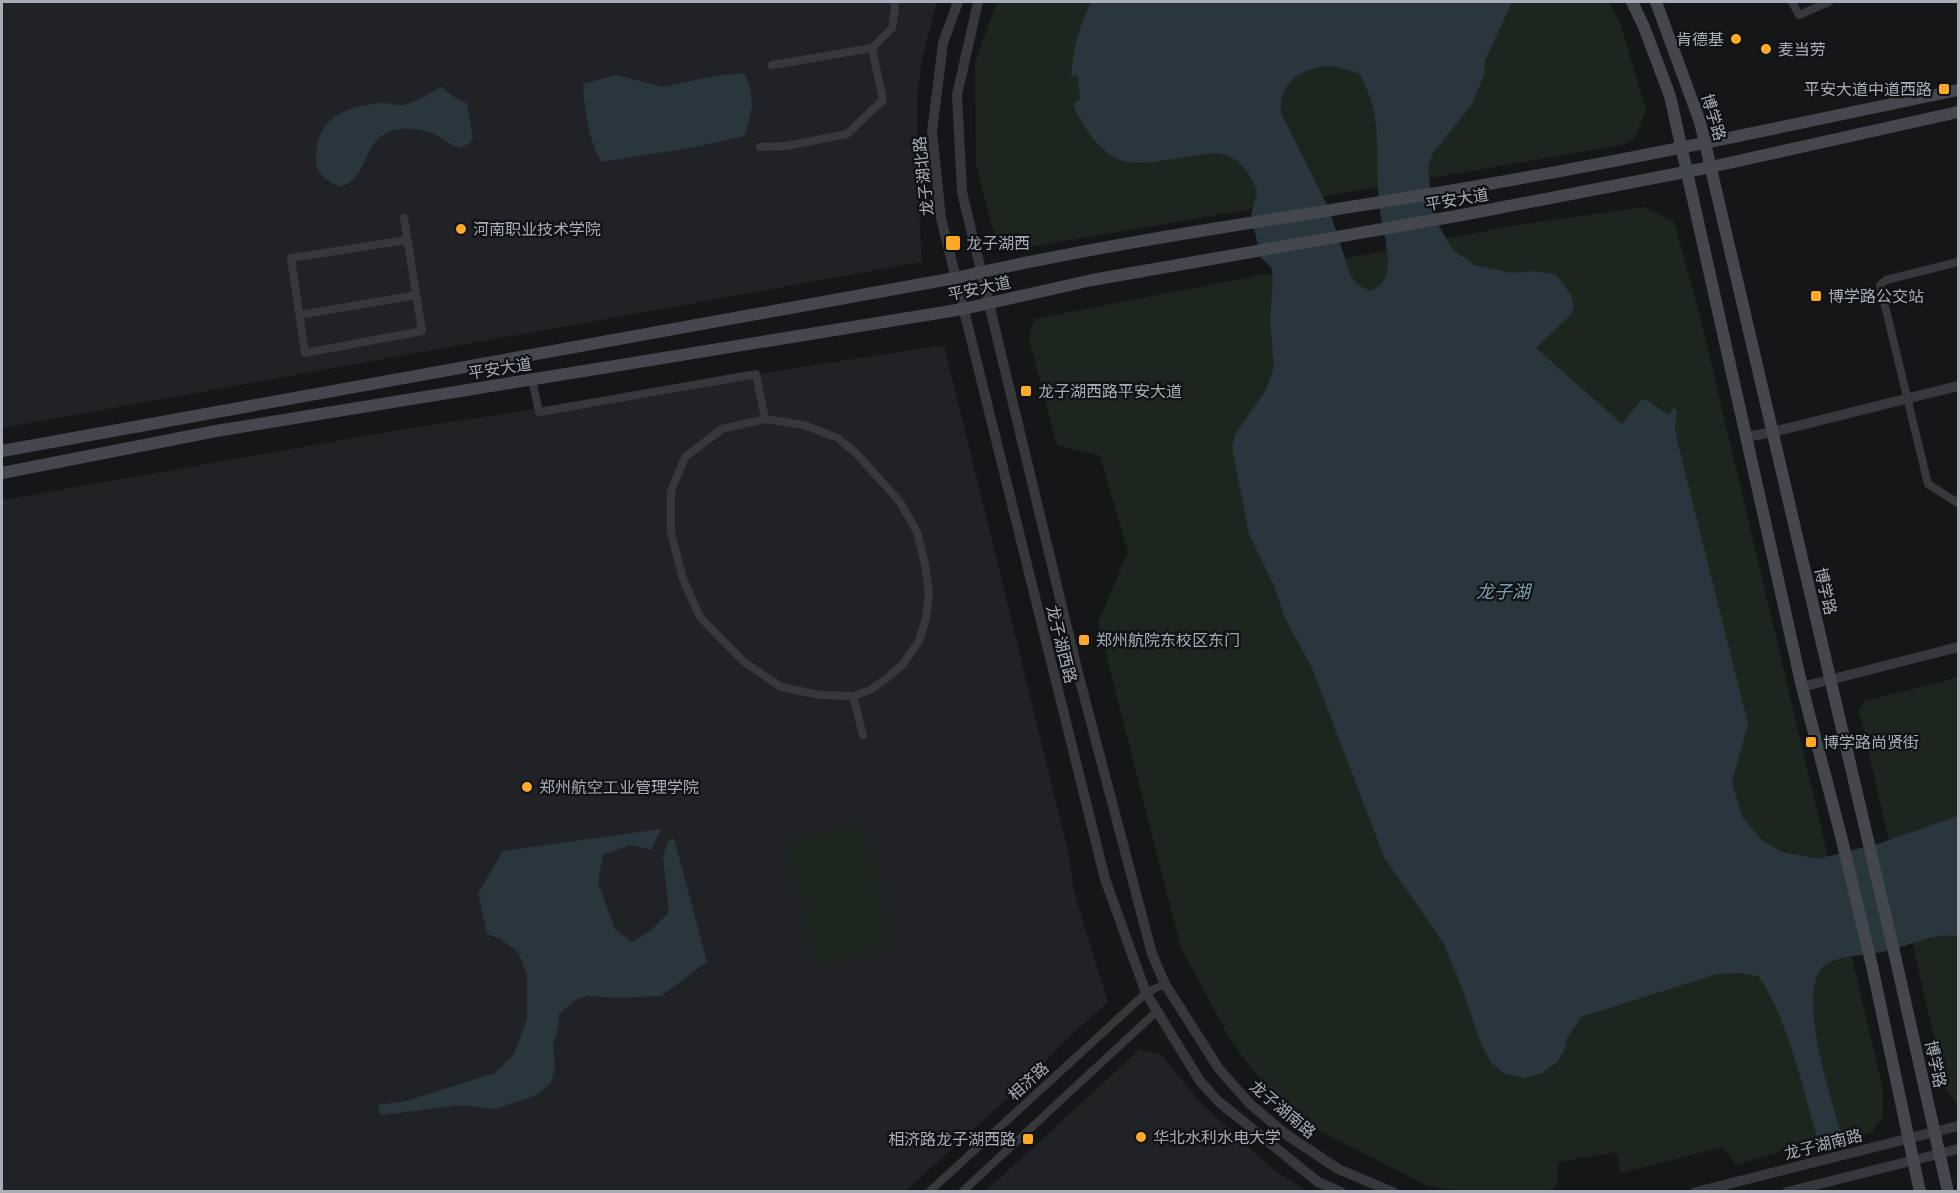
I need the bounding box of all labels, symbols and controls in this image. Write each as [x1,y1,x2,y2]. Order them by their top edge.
place label: 肯德基 [1676,31,1724,48]
marker: 肯德基 [1729,32,1743,46]
place label: 麦当劳 [1778,41,1826,58]
marker: 麦当劳 [1759,42,1773,56]
place label: 平安大道中道西路 [1804,81,1932,98]
marker: 平安大道中道西路 [1937,82,1951,96]
street label: 博学路 [1698,92,1729,143]
street label: 龙子湖北路 [911,135,936,217]
street label: 平安大道 [1424,186,1490,213]
place label: 河南职业技术学院 [473,221,601,238]
marker: 河南职业技术学院 [454,222,468,236]
marker: 龙子湖西 [944,234,962,252]
place label: 龙子湖西 [966,235,1030,252]
street label: 平安大道 [946,274,1012,303]
place label: 博学路公交站 [1828,288,1924,305]
marker: 博学路公交站 [1809,289,1823,303]
street label: 平安大道 [467,355,533,382]
place label: 龙子湖西路平安大道 [1038,383,1182,400]
marker: 龙子湖西路平安大道 [1019,384,1033,398]
street label: 博学路 [1812,566,1839,616]
water label: 龙子湖 [1476,582,1533,602]
street label: 龙子湖西路 [1044,603,1079,685]
place label: 郑州航院东校区东门 [1096,632,1240,649]
marker: 郑州航院东校区东门 [1077,633,1091,647]
place label: 博学路尚贤街 [1823,734,1919,751]
marker: 博学路尚贤街 [1804,735,1818,749]
place label: 郑州航空工业管理学院 [539,779,699,796]
marker: 郑州航空工业管理学院 [520,780,534,794]
street label: 博学路 [1922,1039,1949,1089]
street label: 相济路 [1005,1059,1052,1104]
street label: 龙子湖南路 [1247,1077,1319,1142]
street label: 龙子湖南路 [1782,1127,1864,1162]
place label: 华北水利水电大学 [1153,1129,1281,1146]
marker: 华北水利水电大学 [1134,1130,1148,1144]
place label: 相济路龙子湖西路 [888,1131,1016,1148]
marker: 相济路龙子湖西路 [1021,1132,1035,1146]

